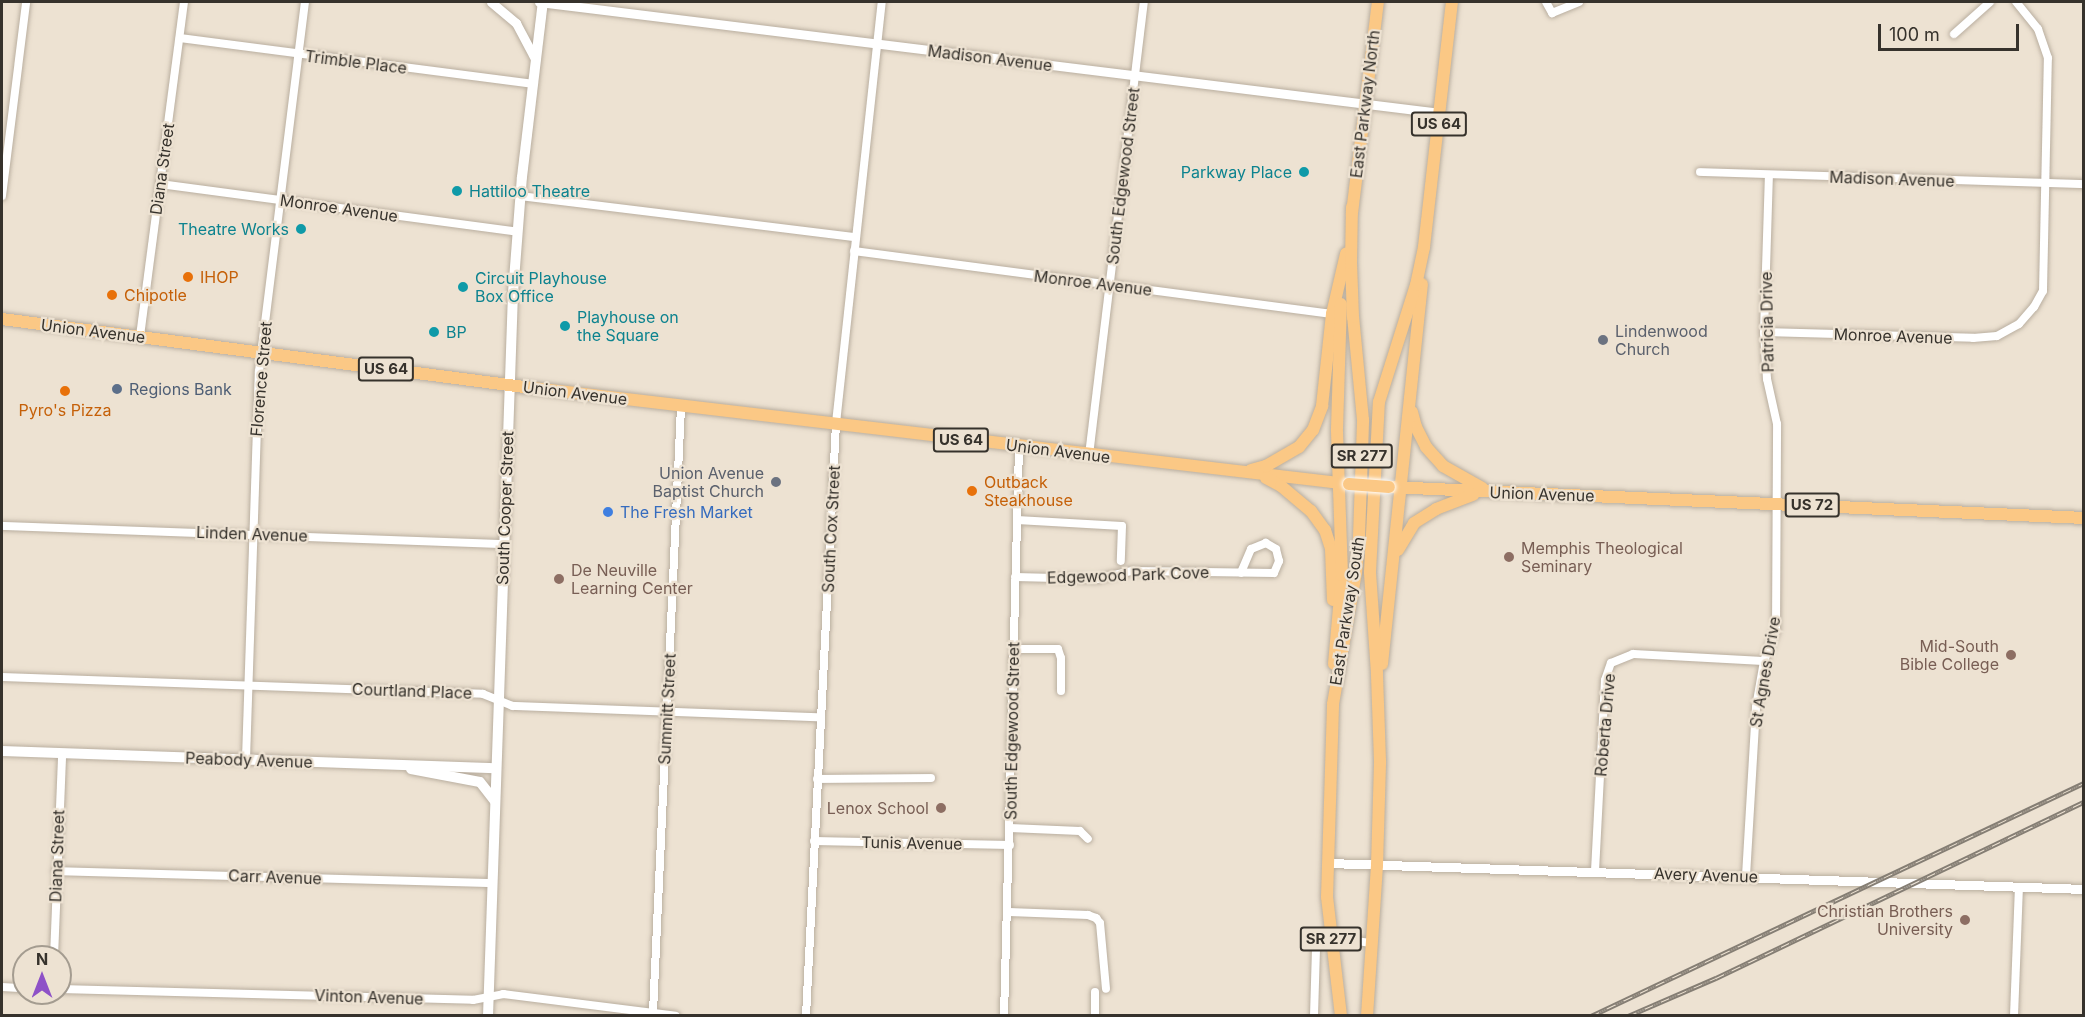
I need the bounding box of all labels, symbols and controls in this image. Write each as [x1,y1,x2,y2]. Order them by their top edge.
scale bar [1881,12,2022,50]
text: 100 m [1889,24,1940,45]
street label: East Parkway North [1346,29,1384,179]
street label: Madison Avenue [927,41,1053,75]
street label: Trimble Place [304,46,408,78]
street label: South Edgewood Street [1103,86,1143,266]
road number: US 64 [1410,112,1468,136]
street label: Diana Street [146,122,178,216]
place label: Parkway Place [1181,162,1292,182]
marker: Parkway Place [1297,165,1311,179]
street label: Madison Avenue [1829,167,1955,191]
place label: Hattiloo Theatre [469,181,590,201]
marker: Hattiloo Theatre [450,184,464,198]
street label: Monroe Avenue [279,190,399,226]
place label: Theatre Works [178,219,289,239]
marker: Theatre Works [294,222,308,236]
street label: Monroe Avenue [1033,266,1153,300]
place label: IHOP [200,267,239,287]
place label: Circuit Playhouse Box Office [475,268,607,306]
marker: IHOP [181,270,195,284]
street label: Patricia Drive [1757,271,1777,373]
marker: Circuit Playhouse Box Office [456,280,470,294]
place label: Chipotle [124,285,187,305]
marker: Chipotle [105,288,119,302]
place label: Playhouse on the Square [577,307,679,345]
street label: Union Avenue [40,315,146,347]
marker: Playhouse on the Square [558,319,572,333]
street label: Florence Street [246,321,276,437]
place label: Lindenwood Church [1615,321,1708,359]
place label: BP [446,322,467,342]
street label: Monroe Avenue [1833,324,1953,348]
marker: BP [427,325,441,339]
marker: Lindenwood Church [1596,333,1610,347]
road number: US 64 [358,357,414,381]
street label: Union Avenue [522,377,628,409]
place label: Regions Bank [129,379,232,399]
marker: Regions Bank [110,382,124,396]
marker: Pyro's Pizza [58,384,72,398]
place label: Pyro's Pizza [19,400,111,420]
road number: US 64 [932,428,990,452]
street label: South Cooper Street [493,431,517,585]
street label: Union Avenue [1005,435,1111,467]
road number: SR 277 [1330,444,1394,468]
place label: Union Avenue Baptist Church [652,463,764,501]
street label: South Cox Street [818,465,844,593]
place label: Outback Steakhouse [984,472,1073,510]
marker: Union Avenue Baptist Church [769,475,783,489]
street label: Union Avenue [1489,483,1595,505]
marker: Outback Steakhouse [965,484,979,498]
road number: US 72 [1784,493,1840,517]
place label: The Fresh Market [620,502,753,522]
marker: The Fresh Market [601,505,615,519]
street label: Linden Avenue [196,522,308,546]
street label: East Parkway South [1326,535,1368,687]
place label: Memphis Theological Seminary [1521,538,1683,576]
marker: Memphis Theological Seminary [1502,550,1516,564]
place label: De Neuville Learning Center [571,560,693,598]
street label: Edgewood Park Cove [1047,563,1209,587]
marker: De Neuville Learning Center [552,572,566,586]
street label: St Agnes Drive [1746,615,1784,729]
place label: Mid-South Bible College [1900,636,1999,674]
street label: South Edgewood Street [1001,642,1023,820]
marker: Mid-South Bible College [2004,648,2018,662]
street label: Summitt Street [654,653,680,765]
street label: Roberta Drive [1591,673,1619,777]
street label: Courtland Place [351,679,473,703]
street label: Peabody Avenue [185,748,313,772]
place label: Lenox School [827,798,929,818]
marker: Lenox School [934,801,948,815]
street label: Diana Street [46,809,68,903]
street label: Tunis Avenue [861,833,963,853]
street label: Avery Avenue [1654,864,1758,886]
street label: Carr Avenue [228,866,322,888]
place label: Christian Brothers University [1817,901,1953,939]
marker: Christian Brothers University [1958,913,1972,927]
road number: SR 277 [1300,927,1362,951]
north arrow [12,945,72,1005]
text: N [36,949,48,969]
street label: Vinton Avenue [314,986,424,1008]

